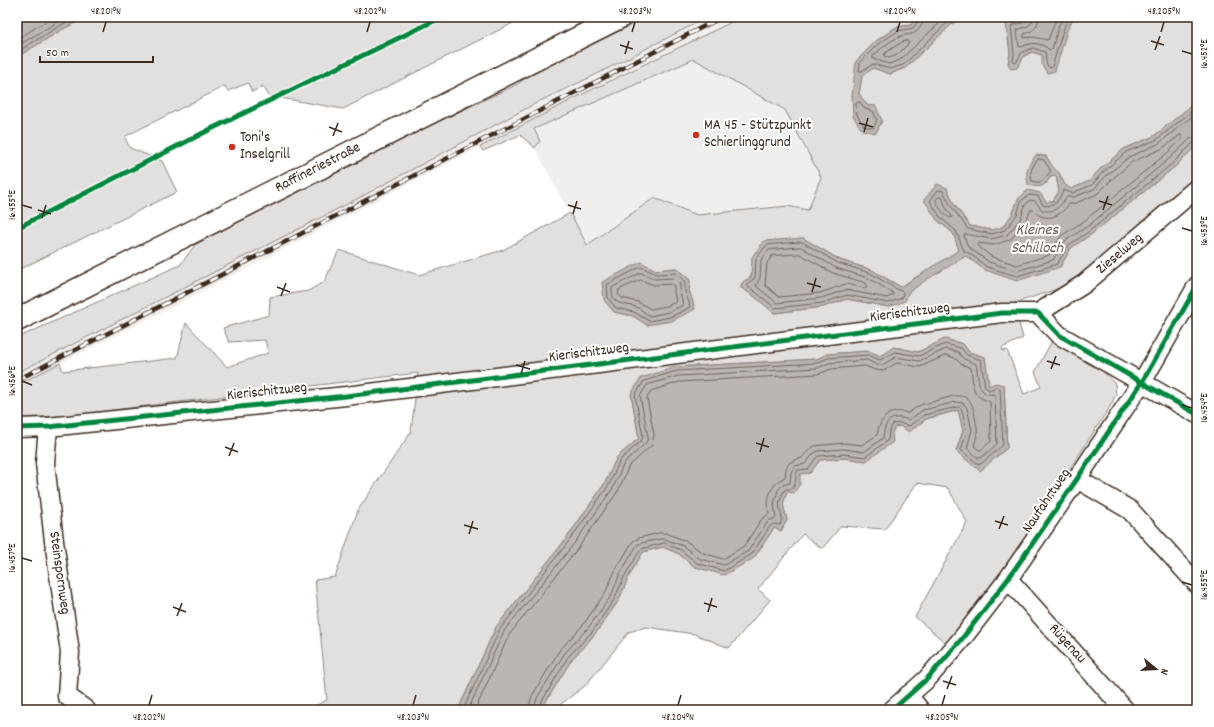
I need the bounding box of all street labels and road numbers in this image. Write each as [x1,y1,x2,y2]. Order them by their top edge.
street label: Raffineriestraße [271,137,365,199]
street label: Zieselweg [1092,228,1148,280]
street label: Kierischitzweg [869,297,951,329]
street label: Kierischitzweg [548,337,630,369]
street label: Kierischitzweg [226,377,308,407]
street label: Naufahrtweg [1017,464,1077,538]
street label: Steinspornweg [42,530,76,616]
street label: Rügenau [1043,619,1091,669]

